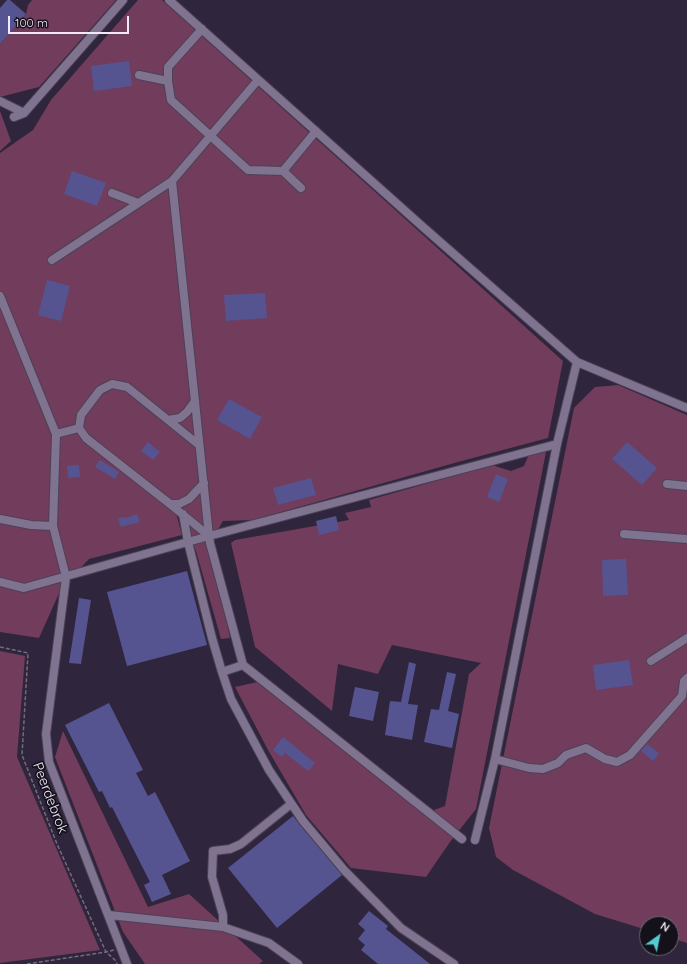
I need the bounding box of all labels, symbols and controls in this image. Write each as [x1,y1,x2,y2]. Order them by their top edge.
scale bar [10,8,131,34]
text: 100 m [15,15,48,30]
street label: Peerdebrok [29,760,71,836]
north arrow [639,916,679,956]
text: N [658,919,672,935]

